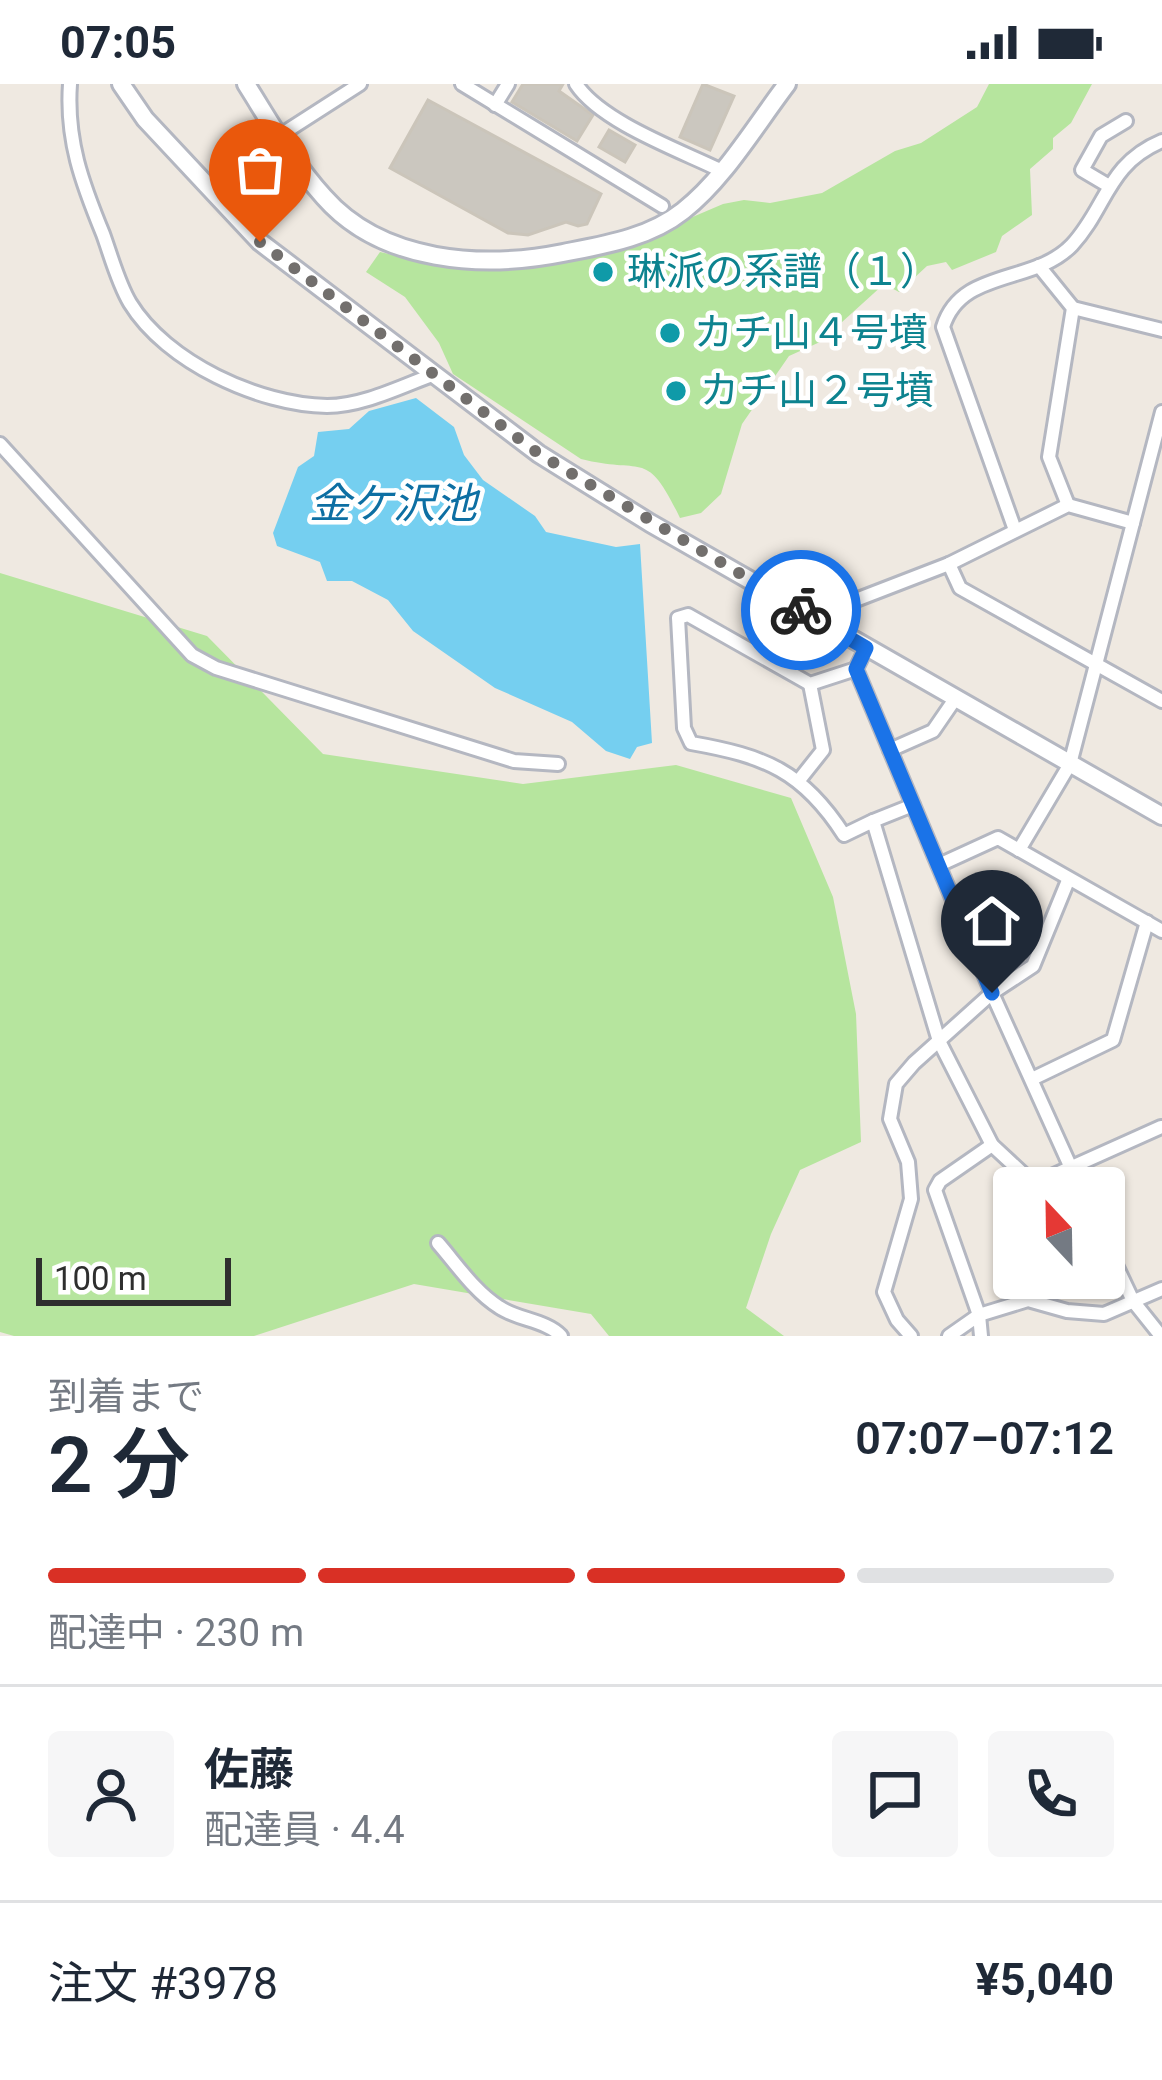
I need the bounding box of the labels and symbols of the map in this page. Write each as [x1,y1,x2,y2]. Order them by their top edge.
pin [209,119,311,242]
place label: 琳派の系譜（１） [627,249,939,295]
marker: 琳派の系譜（１） [590,259,616,285]
place label: カチ山４号墳 [694,310,928,356]
marker: カチ山４号墳 [657,320,683,346]
place label: カチ山２号墳 [700,368,934,414]
marker: カチ山２号墳 [663,378,689,404]
water label: 金ケ沢池 [309,479,481,528]
courier [741,550,861,670]
pin [941,870,1043,993]
north arrow [993,1167,1125,1299]
scale bar [36,1252,231,1305]

